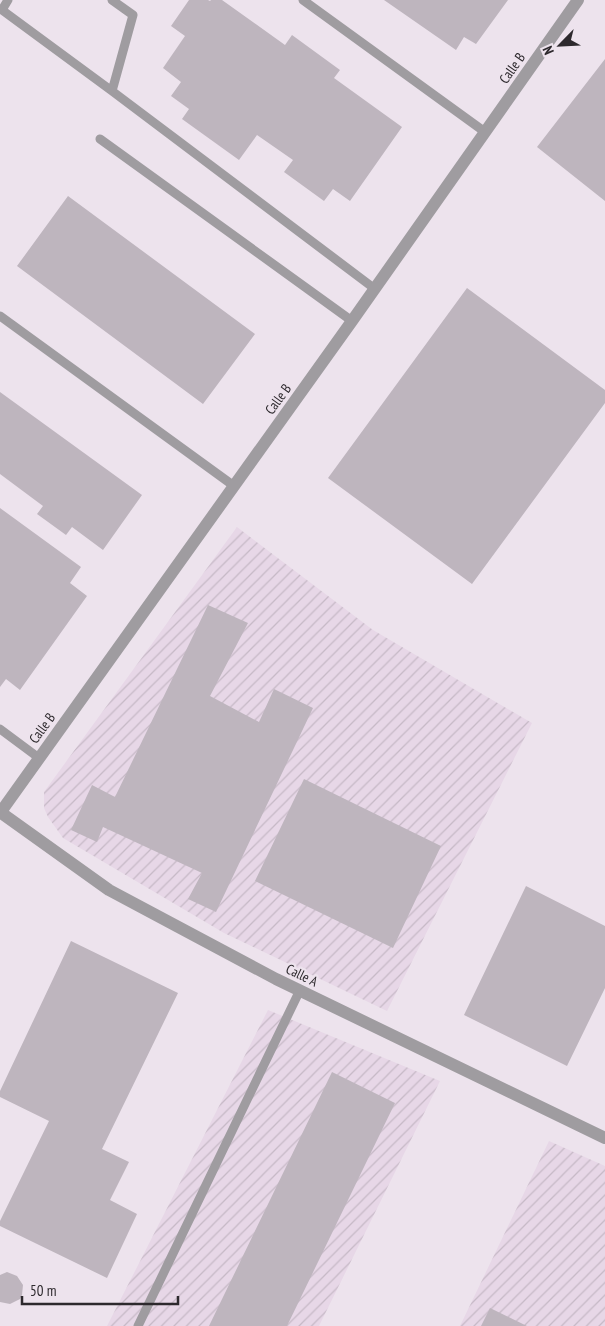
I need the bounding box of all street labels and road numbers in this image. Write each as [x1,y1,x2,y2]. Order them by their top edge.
street label: Calle B [495,49,529,87]
street label: Calle B [261,380,295,418]
street label: Calle B [25,709,59,747]
street label: Calle A [283,960,321,991]

